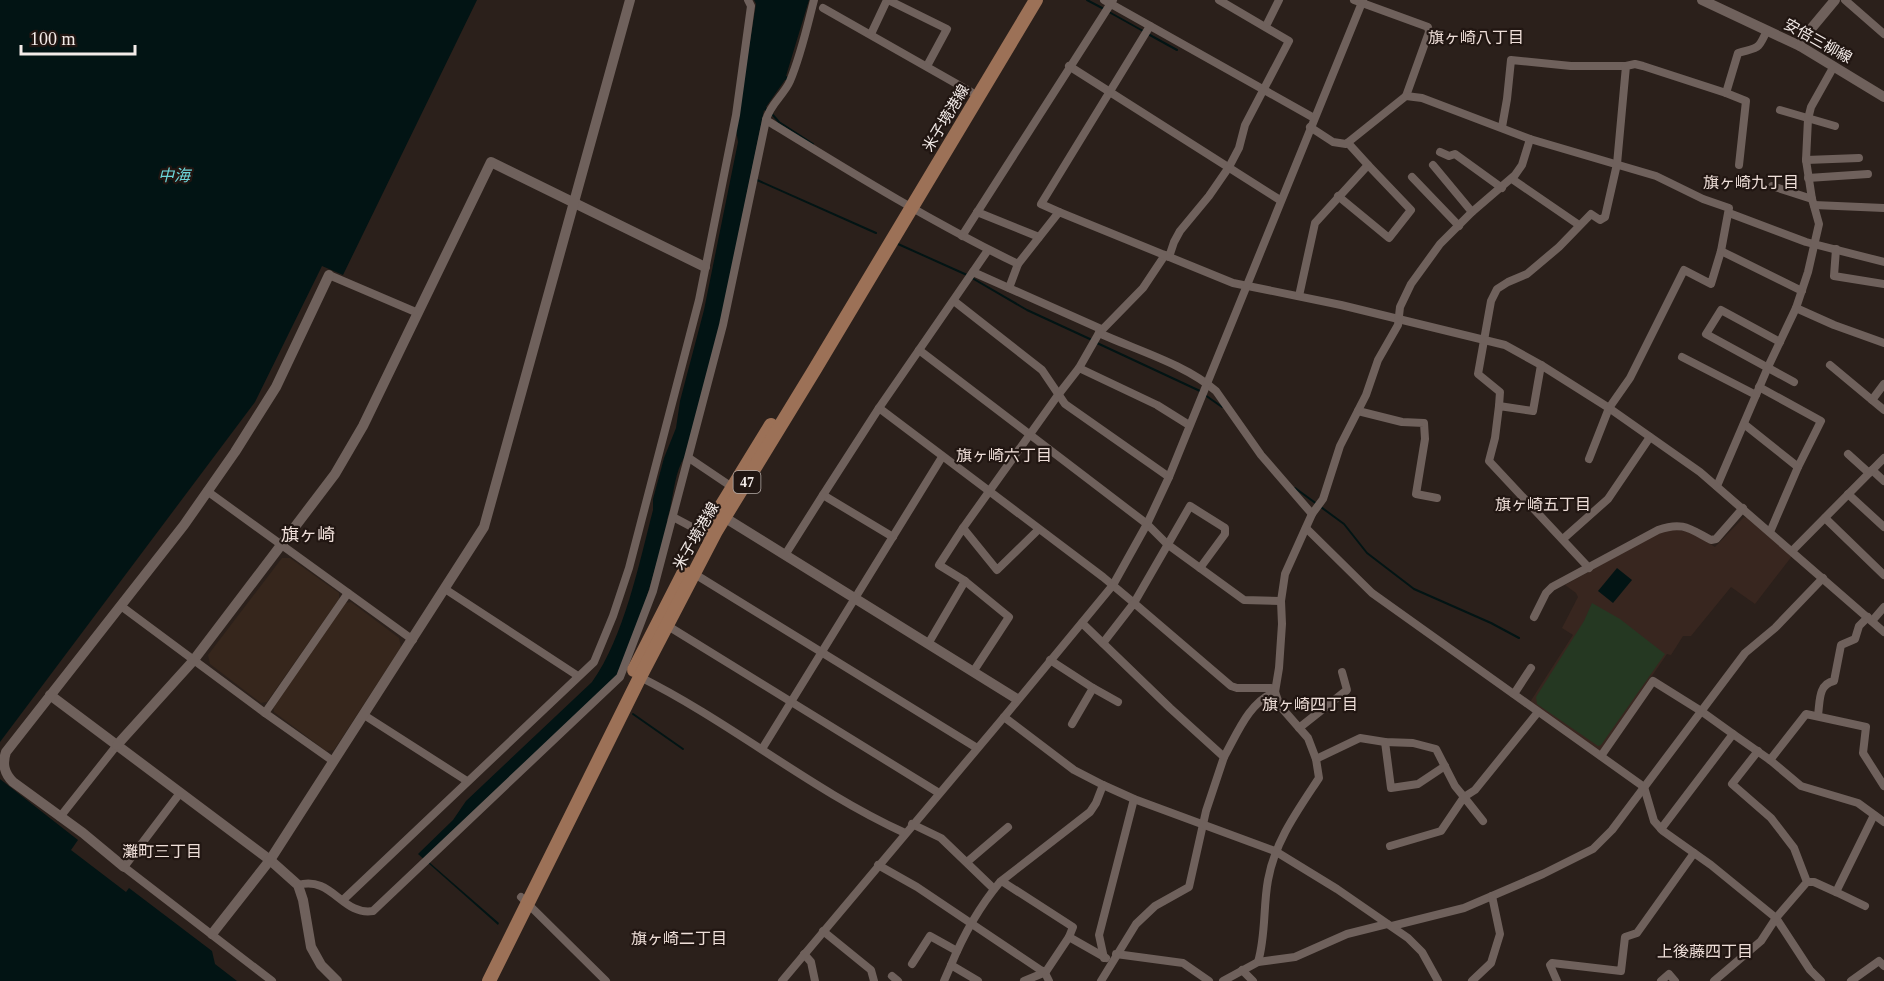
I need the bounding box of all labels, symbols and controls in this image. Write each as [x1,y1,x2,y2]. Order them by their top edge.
street label: 安倍三柳線 [1781,16,1855,66]
scale bar [21,18,135,56]
text: 100 m [30,29,76,49]
district label: 旗ヶ崎八丁目 [1428,29,1524,46]
street label: 米子境港線 [920,82,972,154]
water label: 中海 [158,167,193,184]
district label: 旗ヶ崎九丁目 [1703,174,1799,191]
district label: 旗ヶ崎六丁目 [956,447,1052,464]
road number: 47 [734,471,760,493]
district label: 旗ヶ崎五丁目 [1495,496,1591,513]
street label: 米子境港線 [670,500,722,572]
district label: 旗ヶ崎 [281,525,335,545]
district label: 旗ヶ崎四丁目 [1262,696,1358,713]
district label: 灘町三丁目 [122,843,202,860]
district label: 旗ヶ崎二丁目 [631,930,727,947]
district label: 上後藤四丁目 [1657,943,1753,960]

